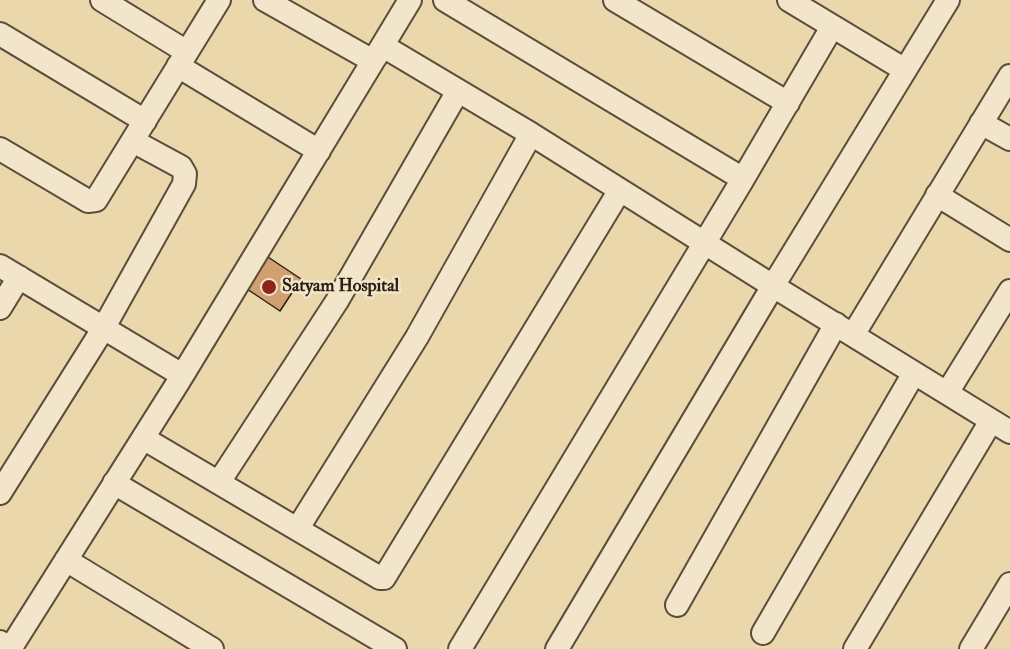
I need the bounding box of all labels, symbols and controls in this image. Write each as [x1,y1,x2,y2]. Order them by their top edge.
place label: Satyam Hospital [282,276,399,298]
marker: Satyam Hospital [260,278,278,296]

